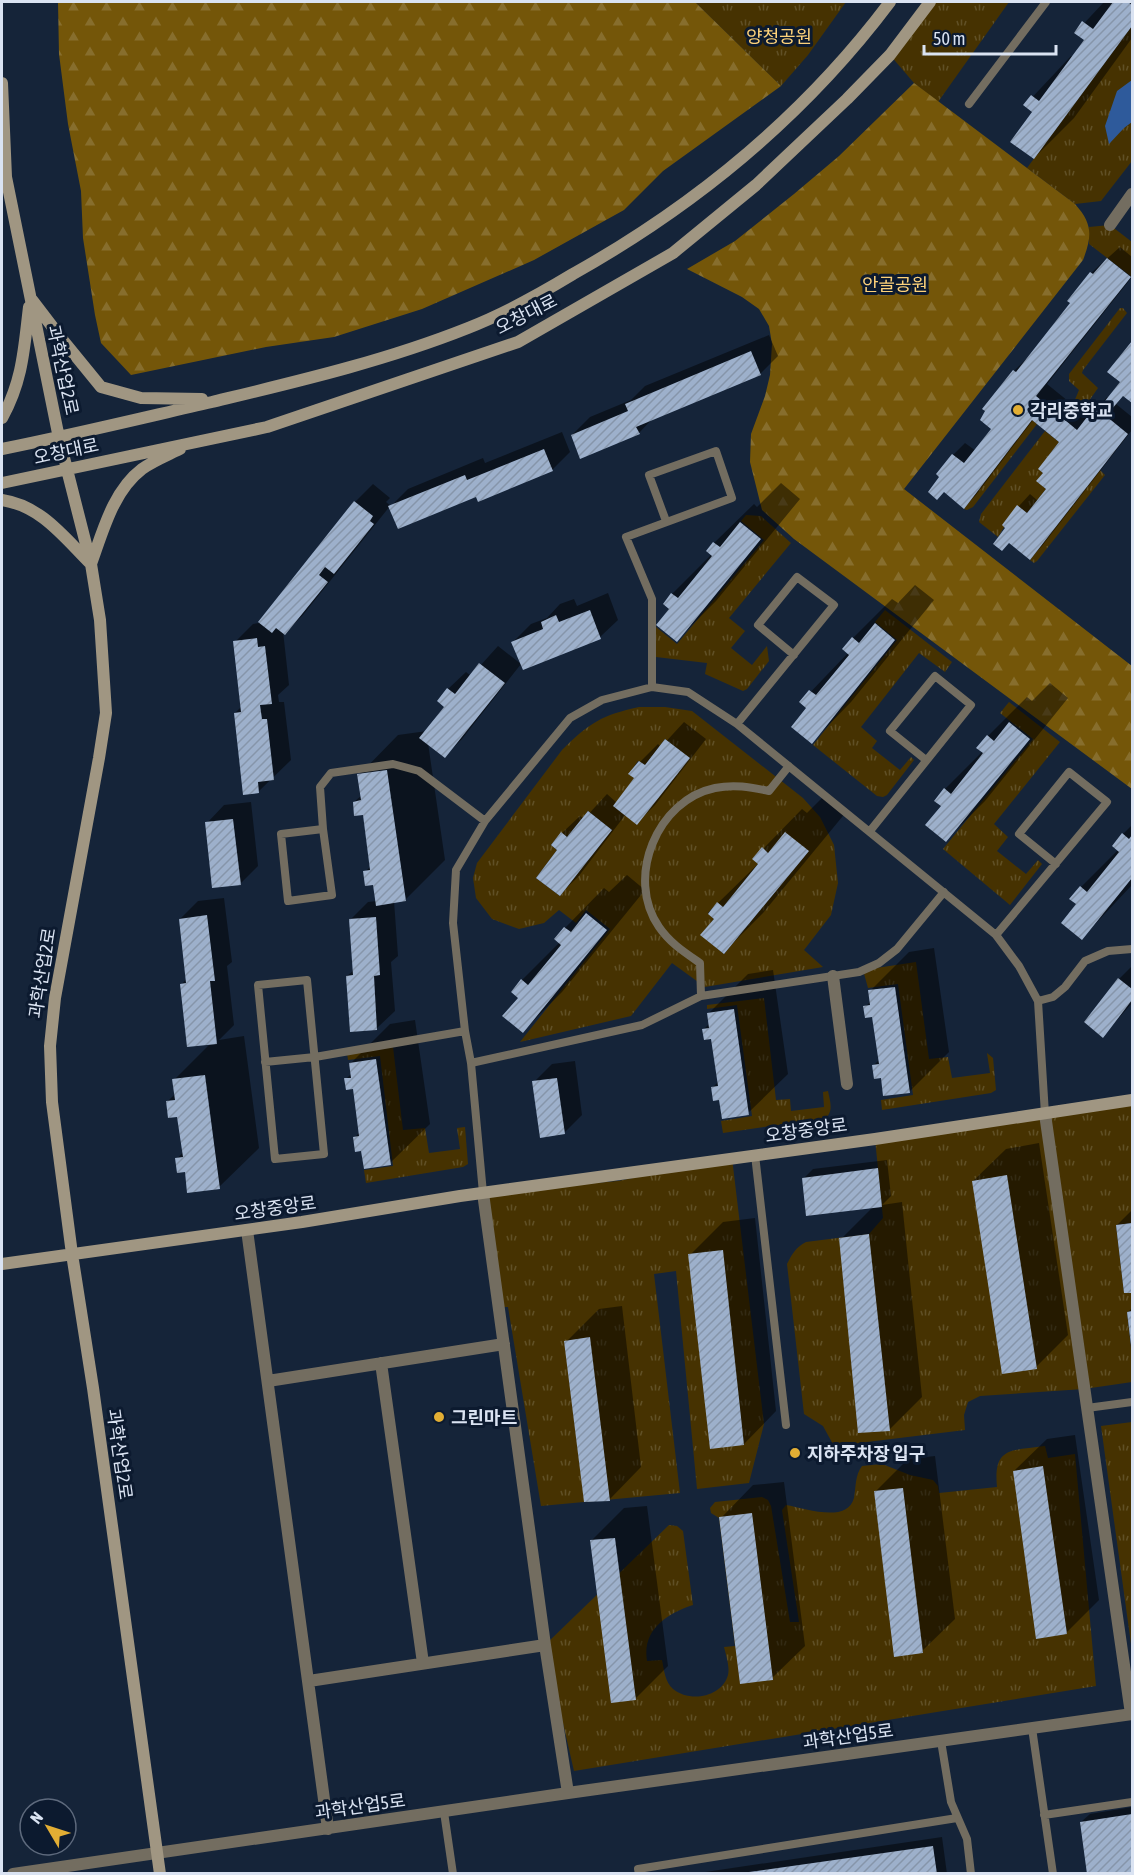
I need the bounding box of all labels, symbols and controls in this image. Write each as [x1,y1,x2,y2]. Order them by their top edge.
scale bar [924,18,1056,56]
park label: 양청공원 [746,26,812,47]
text: 50 m [933,28,965,49]
park label: 안골공원 [862,274,928,295]
street label: 오창대로 [492,290,560,338]
street label: 과학산업2로 [43,323,83,417]
place label: 각리중학교 [1030,400,1113,421]
marker: 각리중학교 [1011,403,1025,417]
street label: 오창대로 [31,434,101,468]
street label: 과학산업2로 [24,926,60,1020]
street label: 오창중앙로 [764,1114,848,1146]
street label: 오창중앙로 [233,1192,317,1224]
street label: 과학산업2로 [103,1407,137,1501]
place label: 그린마트 [451,1407,517,1428]
marker: 그린마트 [432,1410,446,1424]
place label: 지하주차장 입구 [807,1443,925,1464]
marker: 지하주차장 입구 [788,1446,802,1460]
street label: 과학산업5로 [801,1719,895,1753]
street label: 과학산업5로 [313,1789,407,1823]
north arrow [18,1797,78,1857]
text: N [26,1808,46,1827]

